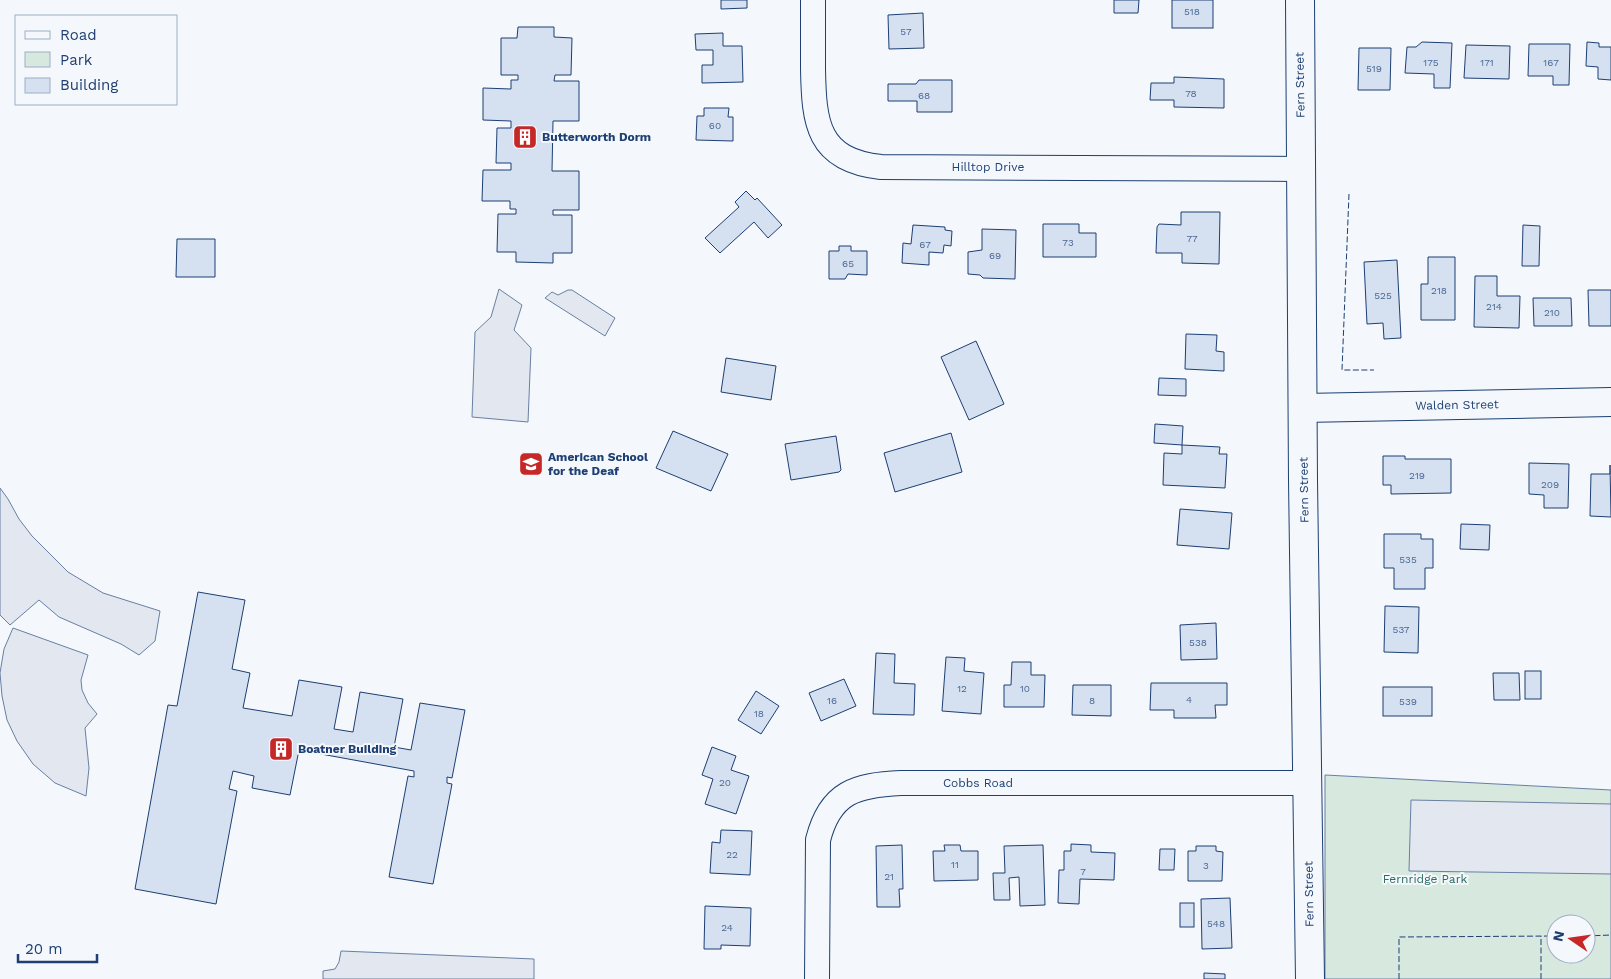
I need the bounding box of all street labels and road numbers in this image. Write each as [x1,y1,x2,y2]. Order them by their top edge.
street label: Fern Street [1292,52,1308,118]
street label: Hilltop Drive [952,160,1024,174]
street label: Walden Street [1415,397,1499,413]
street label: Fern Street [1296,457,1312,523]
street label: Cobbs Road [943,776,1013,790]
street label: Fern Street [1301,861,1317,927]

